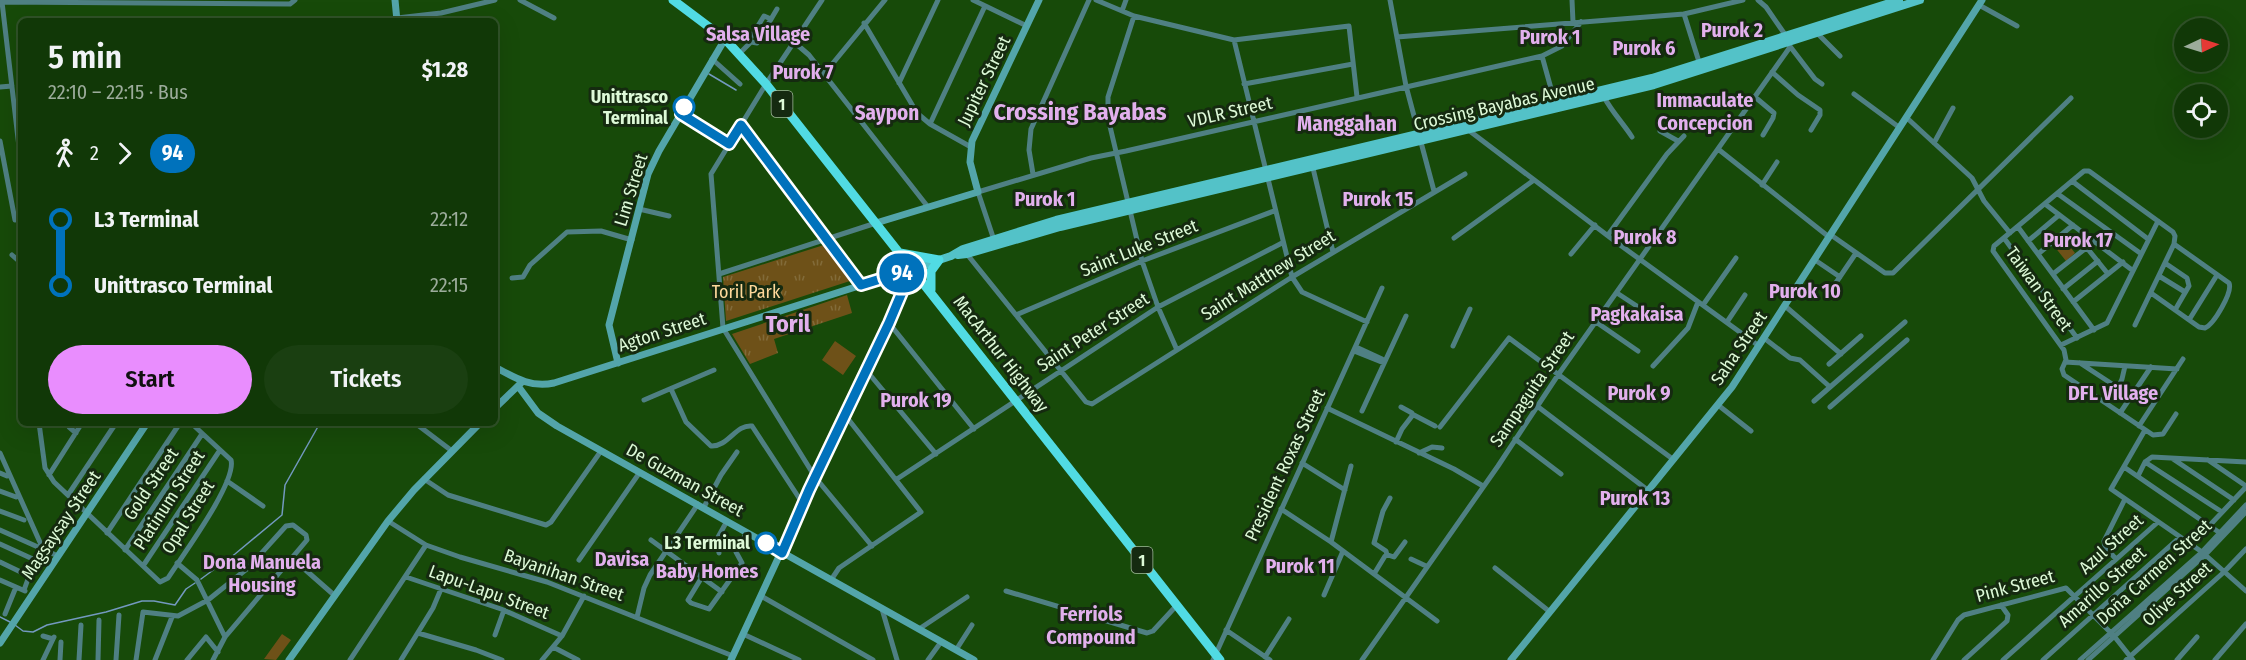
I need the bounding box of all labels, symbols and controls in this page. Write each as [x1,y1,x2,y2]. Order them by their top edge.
district label: Purok 2 [1701,18,1763,42]
north arrow [2174,18,2228,72]
map controls [2174,18,2228,138]
district label: Salsa Village [706,22,810,46]
district label: Purok 1 [1519,25,1581,49]
street label: Jupiter Street [953,32,1015,130]
district label: Purok 6 [1612,36,1676,60]
text: 5 min [48,37,122,77]
text: $1.28 [422,56,468,83]
district label: Purok 7 [772,60,834,84]
street label: Crossing Bayabas Avenue [1411,72,1597,136]
text: 22:10 – 22:15 · Bus [48,80,188,104]
button: locate [2174,84,2228,138]
place label: Unittrasco Terminal [591,86,668,129]
district label: Immaculate Concepcion [1657,88,1753,135]
road number: 1 [772,91,792,117]
street label: VDLR Street [1186,92,1274,132]
marker: Unittrasco Terminal [673,96,695,118]
district label: Crossing Bayabas [994,98,1167,126]
district label: Saypon [855,100,919,126]
district label: Manggahan [1297,111,1397,137]
icon: walk [48,137,81,170]
icon: forward [108,137,141,170]
text: 94 [162,140,183,166]
text: 2 [90,141,99,165]
street label: Lim Street [610,151,652,229]
district label: Purok 1 [1014,187,1076,211]
district label: Purok 15 [1343,187,1414,211]
text: L3 Terminal [94,206,199,233]
text: 22:12 [430,207,468,231]
street label: Saint Luke Street [1077,214,1201,282]
street label: Saint Matthew Street [1197,225,1339,325]
district label: Purok 8 [1613,225,1677,249]
district label: Purok 17 [2043,228,2113,252]
street label: Taiwan Street [2001,242,2077,336]
line badge: 94 [875,254,929,292]
text: 94 [891,260,913,286]
text: Unittrasco Terminal [94,272,273,299]
text: 22:15 [430,273,468,297]
district label: Purok 10 [1769,279,1841,303]
park label: Toril Park [712,281,781,303]
street label: Saint Peter Street [1033,288,1153,376]
street label: MacArthur Highway [949,291,1053,417]
district label: Pagkakaisa [1590,302,1684,326]
street label: Agton Street [615,307,709,357]
street label: Saha Street [1706,307,1772,389]
district label: Toril [766,310,811,338]
street label: Sampaguita Street [1485,327,1579,451]
button: Start [48,345,252,414]
button: Tickets [264,345,468,414]
district label: Purok 9 [1608,381,1670,405]
district label: DFL Village [2068,381,2158,405]
street label: President Roxas Street [1240,385,1330,545]
district label: Purok 19 [880,388,952,412]
street label: De Guzman Street [622,439,748,521]
street label: Gold Street [119,444,183,524]
street label: Platinum Street [129,446,209,554]
street label: Magsaysay Street [17,466,106,584]
street label: Opal Street [157,476,219,558]
district label: Purok 13 [1600,486,1670,510]
street label: Azul Street [2074,509,2148,579]
street label: Doña Carmen Street [2092,514,2216,629]
place label: L3 Terminal [664,532,750,554]
marker: L3 Terminal [755,532,777,554]
street label: Amarillo Street [2054,542,2150,632]
street label: Bayanihan Street [501,544,627,606]
district label: Davisa [595,547,649,571]
road number: 1 [1132,547,1152,573]
district label: Dona Manuela Housing [203,550,321,597]
district label: Purok 11 [1265,554,1335,578]
street label: Olive Street [2138,557,2216,631]
district label: Baby Homes [656,559,758,583]
street label: Lapu-Lapu Street [426,560,552,624]
street label: Pink Street [1973,565,2057,607]
district label: Ferriols Compound [1046,602,1136,649]

